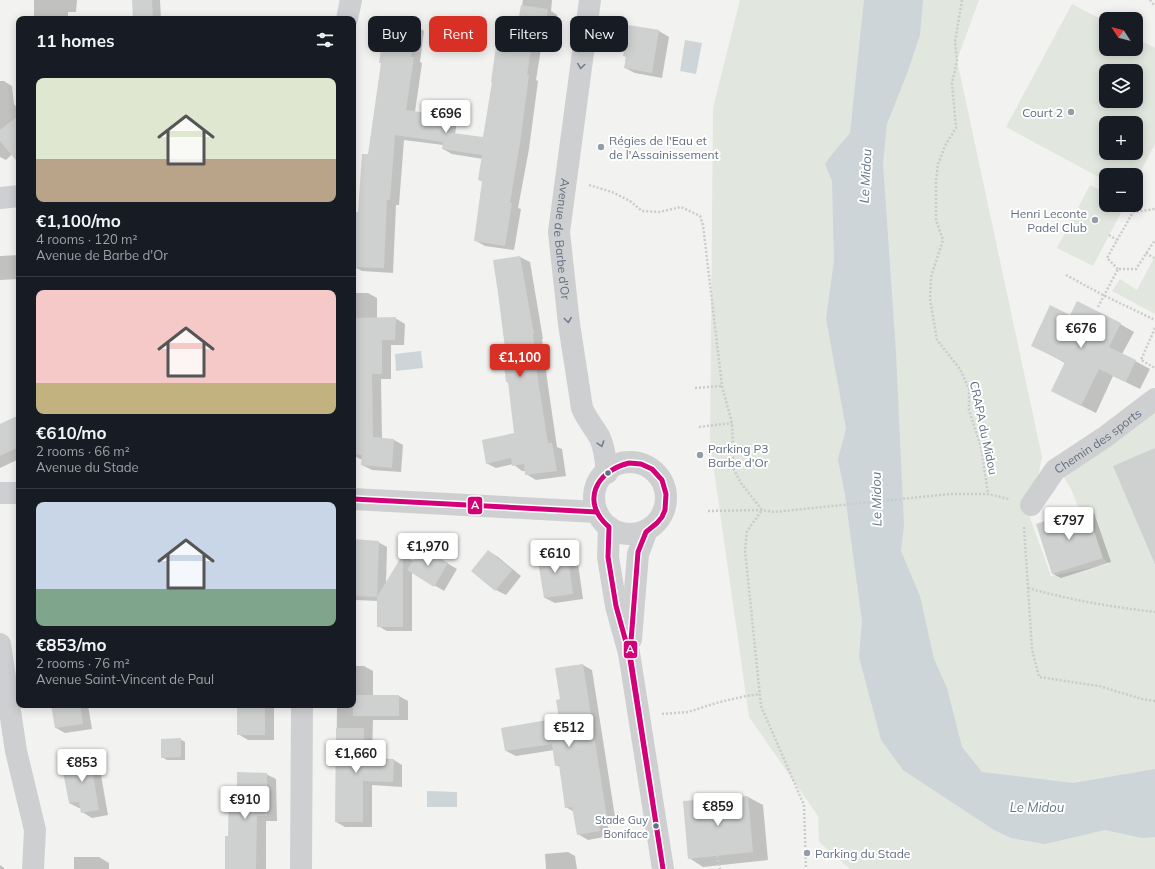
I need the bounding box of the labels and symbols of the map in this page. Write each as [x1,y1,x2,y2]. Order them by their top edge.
north arrow [1099,12,1143,56]
one-way arrow [577,63,586,69]
pin: €696 [422,100,470,134]
place label: Court 2 [1022,105,1063,120]
marker: Court 2 [1066,107,1076,117]
place label: Régies de l'Eau et de l'Assainissement [609,133,719,162]
marker: Régies de l'Eau et de l'Assainissement [596,142,606,152]
water label: Le Midou [856,148,874,204]
street label: Avenue de Barbe d'Or [551,177,574,301]
place label: Henri Leconte Padel Club [1011,206,1087,235]
marker: Henri Leconte Padel Club [1090,215,1100,225]
pin: €676 [1057,315,1105,349]
one-way arrow [563,317,572,323]
pin: €1,100 [487,344,553,378]
street label: CRAPA du Midou [967,380,1001,476]
street label: Chemin des sports [1051,405,1144,476]
one-way arrow [596,441,605,448]
place label: Parking P3 Barbe d'Or [708,441,769,470]
marker: Parking P3 Barbe d'Or [695,450,705,460]
unlabelled marker [603,468,613,478]
water label: Le Midou [868,472,884,526]
line badge: A [467,496,483,515]
text: A [471,498,480,512]
pin: €797 [1045,507,1093,541]
pin: €1,970 [395,533,461,567]
pin: €610 [531,540,579,574]
line badge: A [623,640,638,659]
text: A [626,642,635,656]
pin: €512 [545,714,593,748]
pin: €1,660 [323,740,389,774]
pin: €853 [58,749,106,783]
pin: €910 [221,786,269,820]
pin: €859 [694,793,742,827]
water label: Le Midou [1010,799,1064,815]
place label: Stade Guy Boniface [595,813,648,841]
marker: Stade Guy Boniface [651,821,661,831]
place label: Parking du Stade [815,846,910,861]
marker: Parking du Stade [802,848,812,858]

